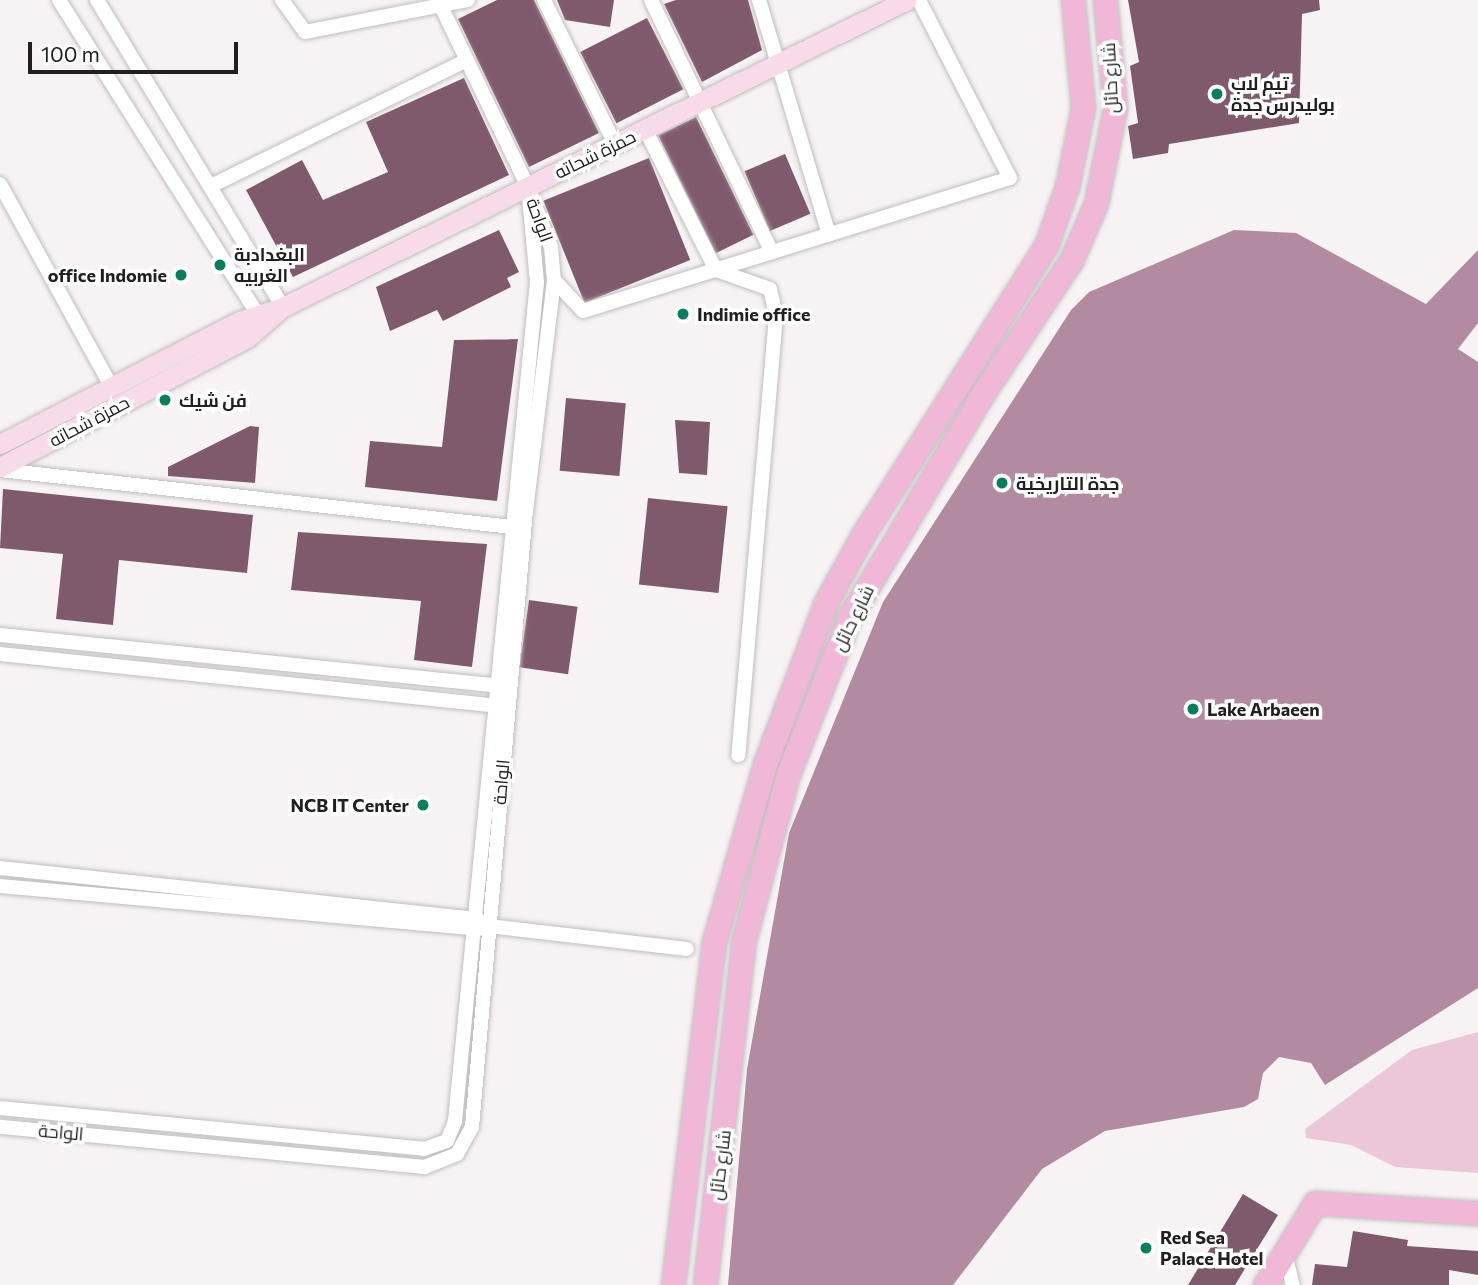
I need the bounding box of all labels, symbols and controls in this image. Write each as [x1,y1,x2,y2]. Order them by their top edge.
scale bar [32,28,242,72]
text: 100 m [41,41,100,66]
street label: شارع حائل [1097,42,1123,114]
place label: تيم لاب بوليدرس جدة [1231,73,1335,116]
marker: تيم لاب بوليدرس جدة [1209,86,1225,102]
street label: حمزة شحاته [551,125,639,183]
street label: الواحة [522,195,558,245]
place label: البغدادبة الغربيه [234,244,305,286]
marker: البغدادبة الغربيه [212,257,228,273]
place label: office Indomie [48,264,167,286]
marker: office Indomie [173,267,189,283]
place label: Indimie office [697,303,810,325]
marker: Indimie office [675,306,691,322]
place label: فن شيك [179,389,247,411]
street label: حمزة شحاته [45,391,133,451]
marker: فن شيك [157,392,173,408]
place label: جدة التاريخية [1016,472,1119,494]
marker: جدة التاريخية [994,475,1010,491]
street label: شارع حائل [828,581,878,655]
place label: Lake Arbaeen [1207,698,1320,720]
marker: Lake Arbaeen [1185,701,1201,717]
street label: الواحة [488,758,514,806]
place label: NCB IT Center [290,794,409,816]
marker: NCB IT Center [415,797,431,813]
street label: الواحة [37,1119,85,1145]
street label: شارع حائل [705,1128,735,1202]
place label: Red Sea Palace Hotel [1160,1227,1263,1270]
marker: Red Sea Palace Hotel [1138,1240,1154,1256]

